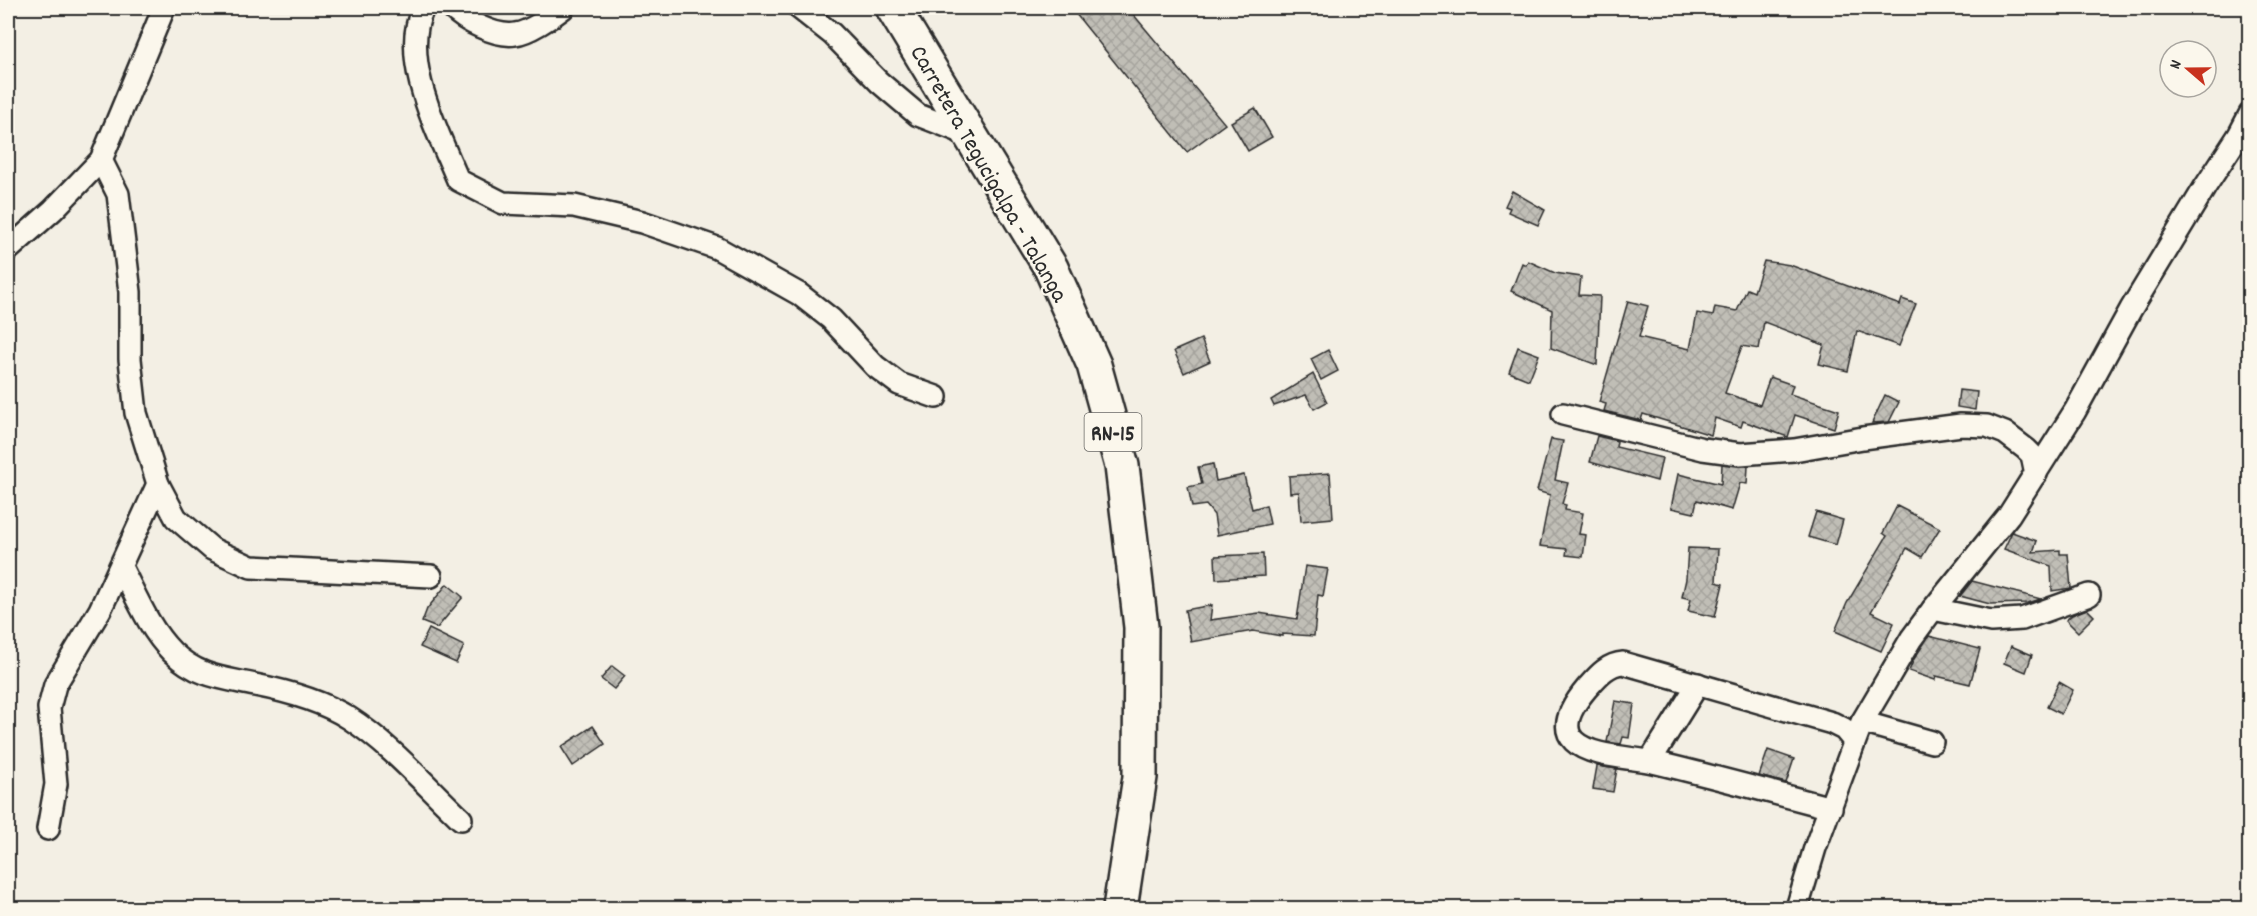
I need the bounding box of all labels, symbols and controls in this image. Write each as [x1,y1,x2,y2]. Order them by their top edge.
north arrow [2158,39,2218,99]
street label: Carretera Tegucigalpa - Talanga [900,40,1075,310]
text: N [2164,57,2188,72]
road number: RN-15 [1084,413,1142,451]

